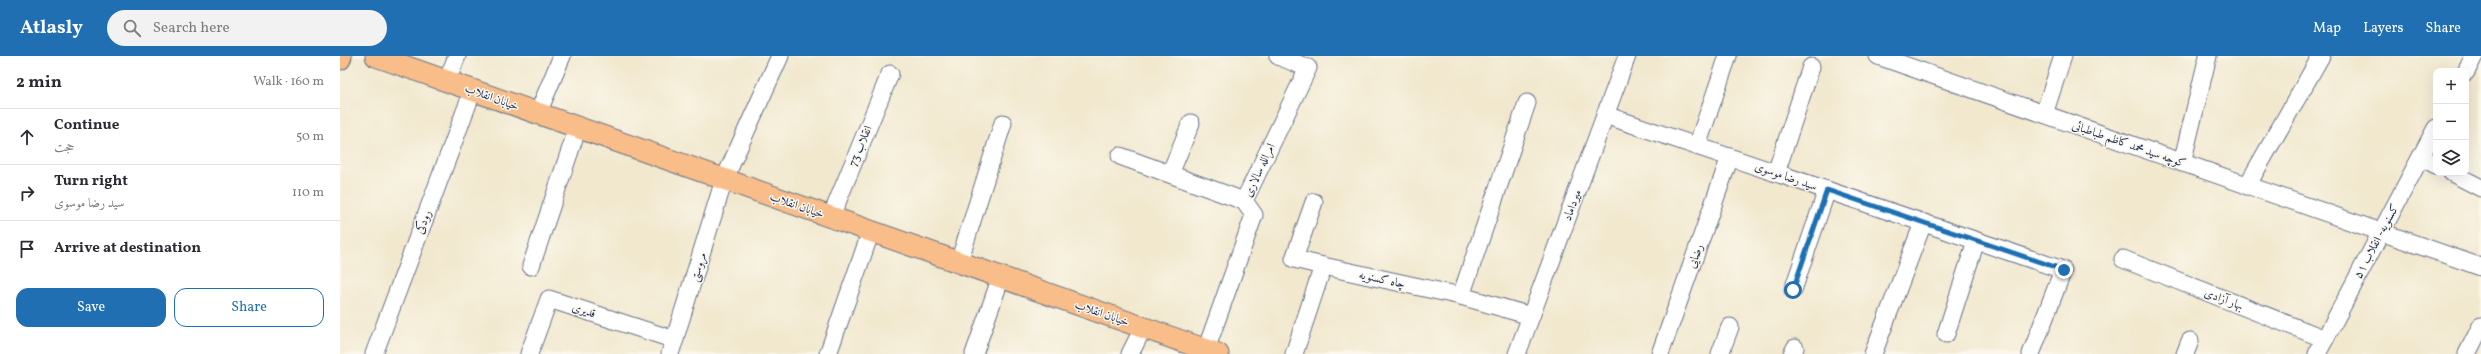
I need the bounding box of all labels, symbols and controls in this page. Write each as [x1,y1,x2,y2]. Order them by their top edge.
search box [107,10,387,46]
text: Atlasly [20,15,83,41]
icon: search [121,17,143,39]
text: Search here [153,18,230,39]
text: Map [2313,19,2341,38]
text: Layers [2363,19,2403,38]
text: Share [2425,19,2461,38]
map controls [2433,68,2469,176]
button: + [2433,68,2469,104]
text: 2 min [16,71,62,94]
text: Walk · 160 m [253,73,324,91]
street label: خیابان انقلاب [462,81,521,115]
button: − [2433,104,2469,140]
text: Continue [54,115,119,136]
street label: کوچه سید محمد کاظم طباطبائی [2069,118,2188,174]
street label: انقلاب 73 [845,123,877,169]
icon: ahead [16,126,38,148]
text: 50 m [296,128,324,146]
text: حجت [54,139,75,157]
button: layers [2433,140,2469,176]
street label: امرالله سالاری [1241,141,1279,200]
street label: سید رضا موسوی [1752,159,1819,195]
text: Turn right [54,171,128,192]
icon: right [16,182,38,204]
text: 110 m [292,184,324,202]
street label: میرداماد [1560,188,1586,223]
street label: خیابان انقلاب [767,189,826,223]
text: سید رضا موسوی [54,195,124,213]
street label: کسنویه- انقلاب ۵۱ [2350,201,2403,282]
street label: رودکی [411,208,436,237]
icon: arrive [16,238,38,260]
text: Arrive at destination [54,238,201,259]
street label: رضایی [1684,242,1708,271]
street label: مروستی [687,251,711,284]
route end [2055,261,2073,279]
street label: چاه کسنویه [1357,267,1406,293]
route start [1784,281,1802,299]
street label: بهار آزادی [2202,284,2246,315]
button: Save [16,288,166,327]
button: Share [174,288,324,327]
street label: خیابان انقلاب [1072,297,1131,331]
street label: قدیری [570,300,598,322]

